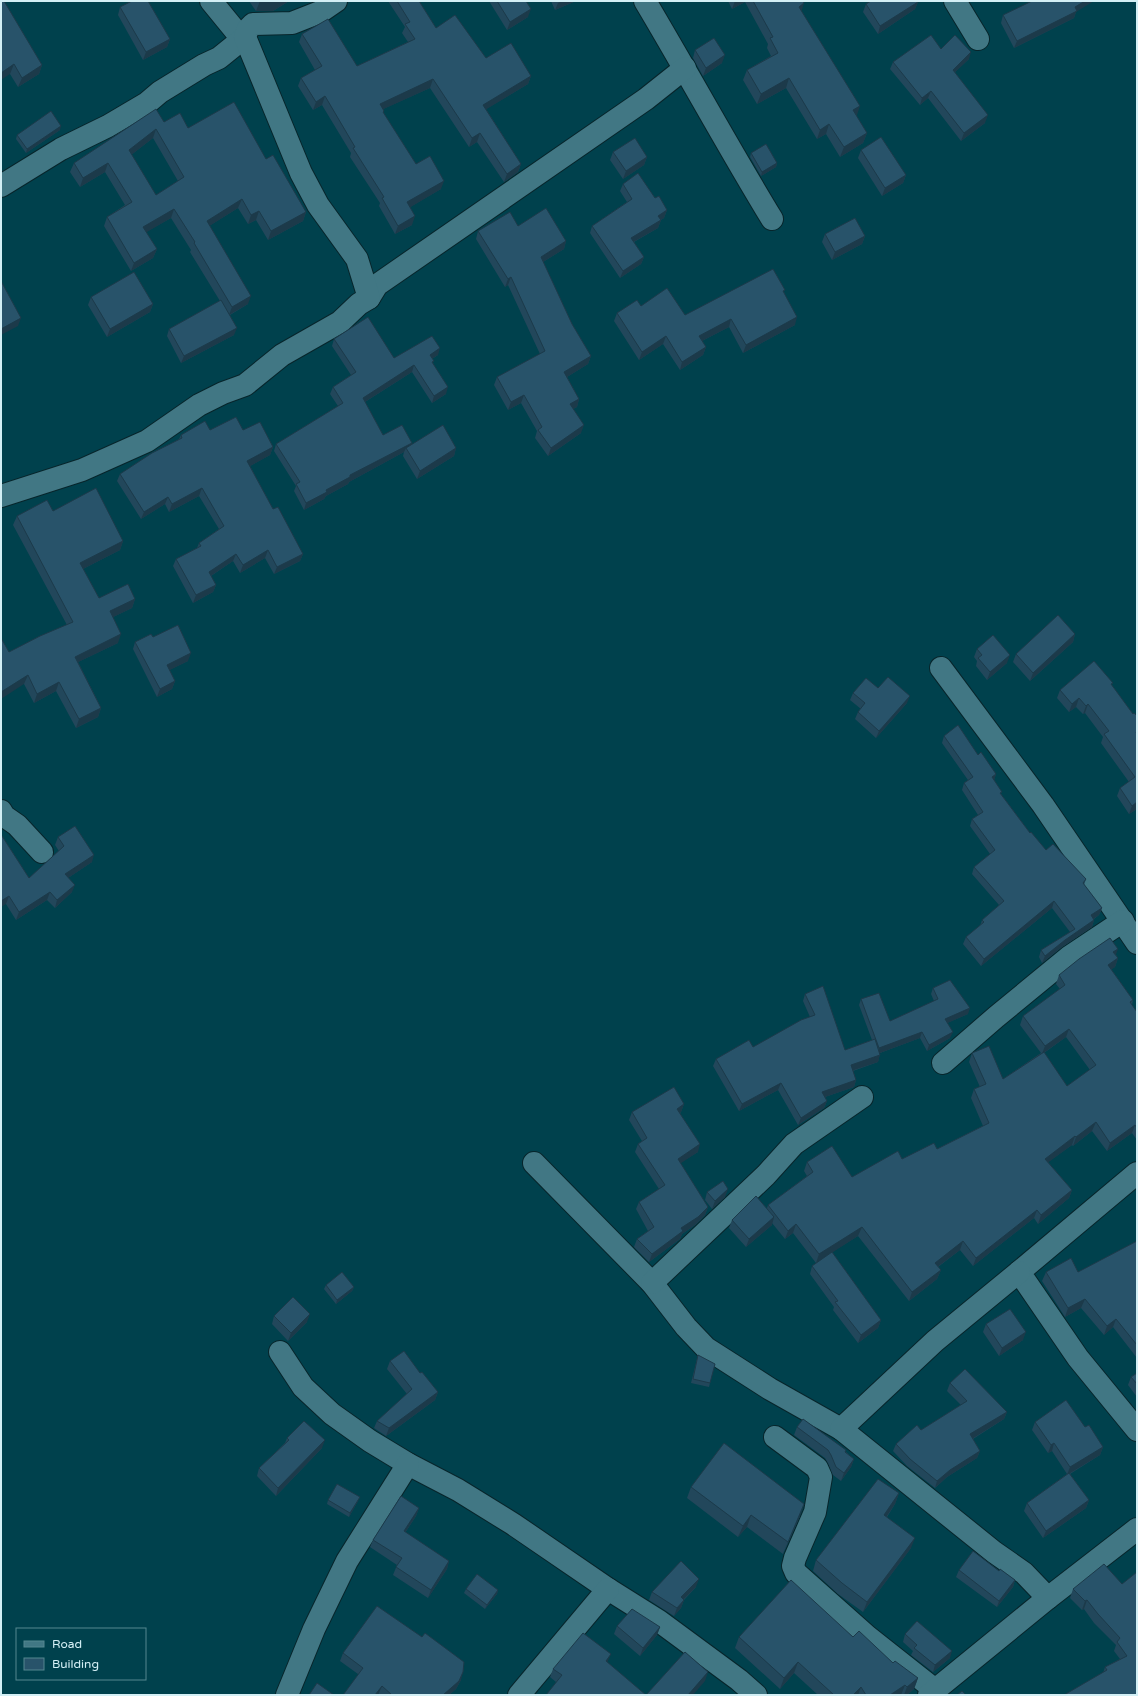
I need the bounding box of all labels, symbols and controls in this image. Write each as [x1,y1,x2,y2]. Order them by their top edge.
legend [16,1628,146,1680]
text: Road [52,1637,82,1651]
text: Building [52,1657,99,1671]

